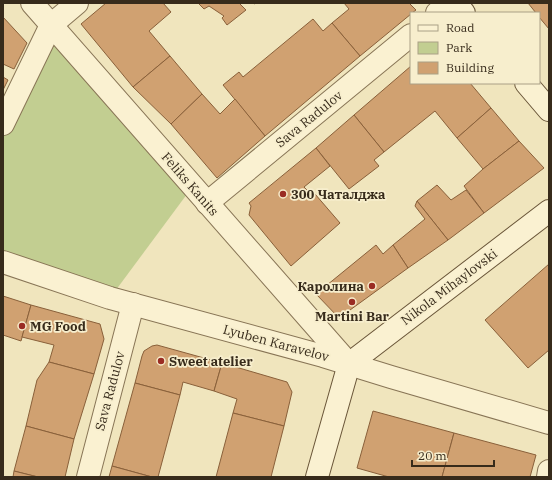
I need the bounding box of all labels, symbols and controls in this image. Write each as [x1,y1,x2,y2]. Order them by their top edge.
legend [410,12,540,84]
text: Road [446,20,475,35]
text: Park [446,40,472,55]
text: Building [446,60,494,75]
street label: Sava Radulov [272,87,346,151]
street label: Feliks Kanits [158,149,222,219]
place label: 300 Чаталджа [291,186,386,203]
marker: 300 Чаталджа [278,189,288,199]
street label: Nikola Mihaylovski [397,245,501,329]
place label: Каролина [297,278,365,295]
marker: Каролина [367,281,377,291]
marker: Martini Bar [347,297,357,307]
place label: Martini Bar [315,308,390,325]
place label: MG Food [30,318,86,335]
marker: MG Food [17,321,27,331]
street label: Lyuben Karavelov [221,321,331,365]
street label: Sava Radulov [91,349,129,432]
place label: Sweet atelier [169,353,253,370]
marker: Sweet atelier [156,356,166,366]
scale bar [412,442,494,468]
text: 20 m [418,448,447,463]

